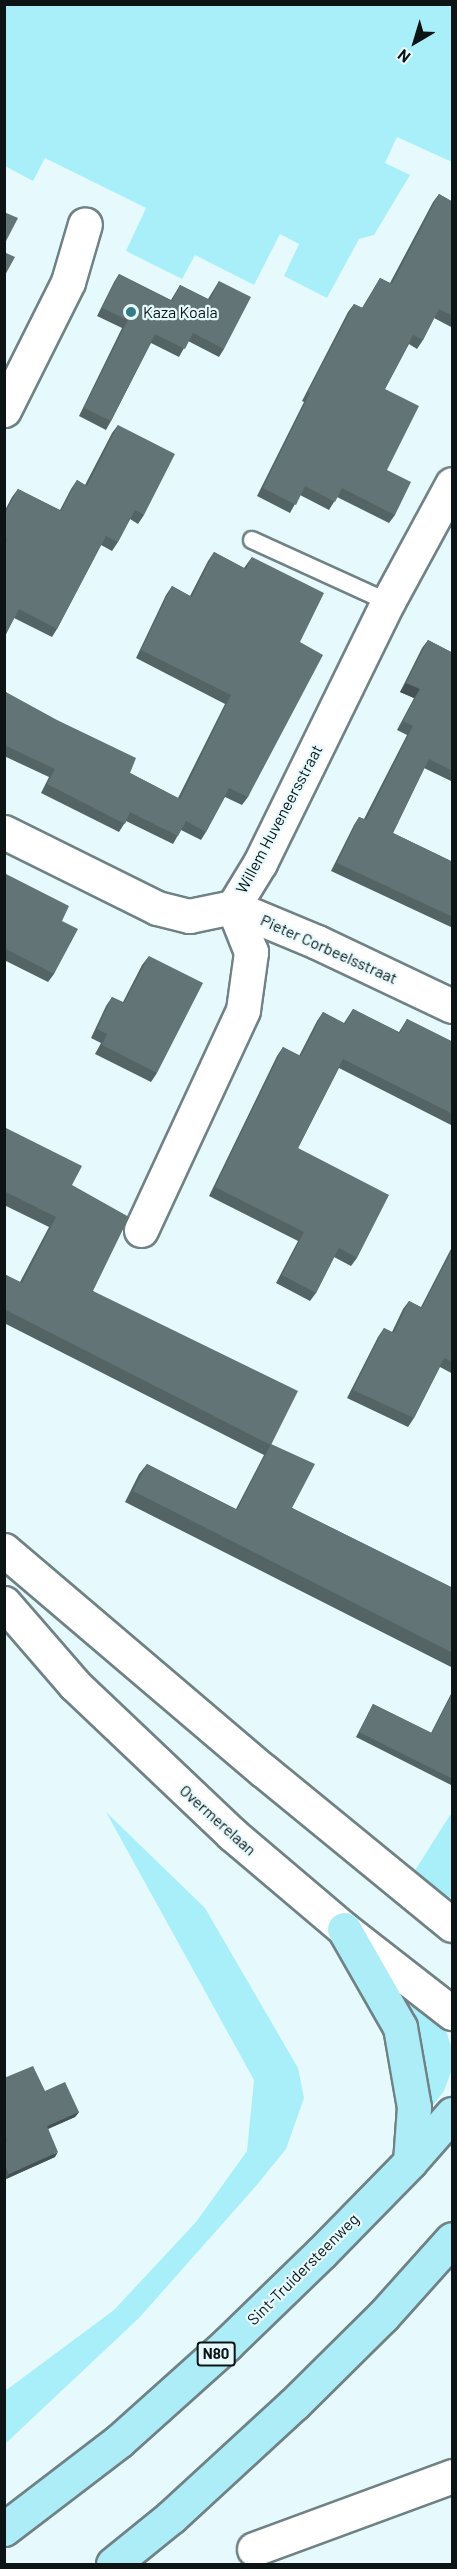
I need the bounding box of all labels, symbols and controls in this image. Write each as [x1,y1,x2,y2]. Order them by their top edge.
north arrow [385,12,445,72]
text: N [394,46,414,67]
place label: Kaza Koala [143,302,218,322]
marker: Kaza Koala [124,305,138,319]
street label: Willem Huveneersstraat [232,741,326,897]
street label: Pieter Corbeelsstraat [258,910,400,988]
street label: Overmerelaan [176,1781,260,1859]
street label: Sint-Truidersteenweg [243,2209,363,2329]
road number: N80 [196,2342,236,2366]

